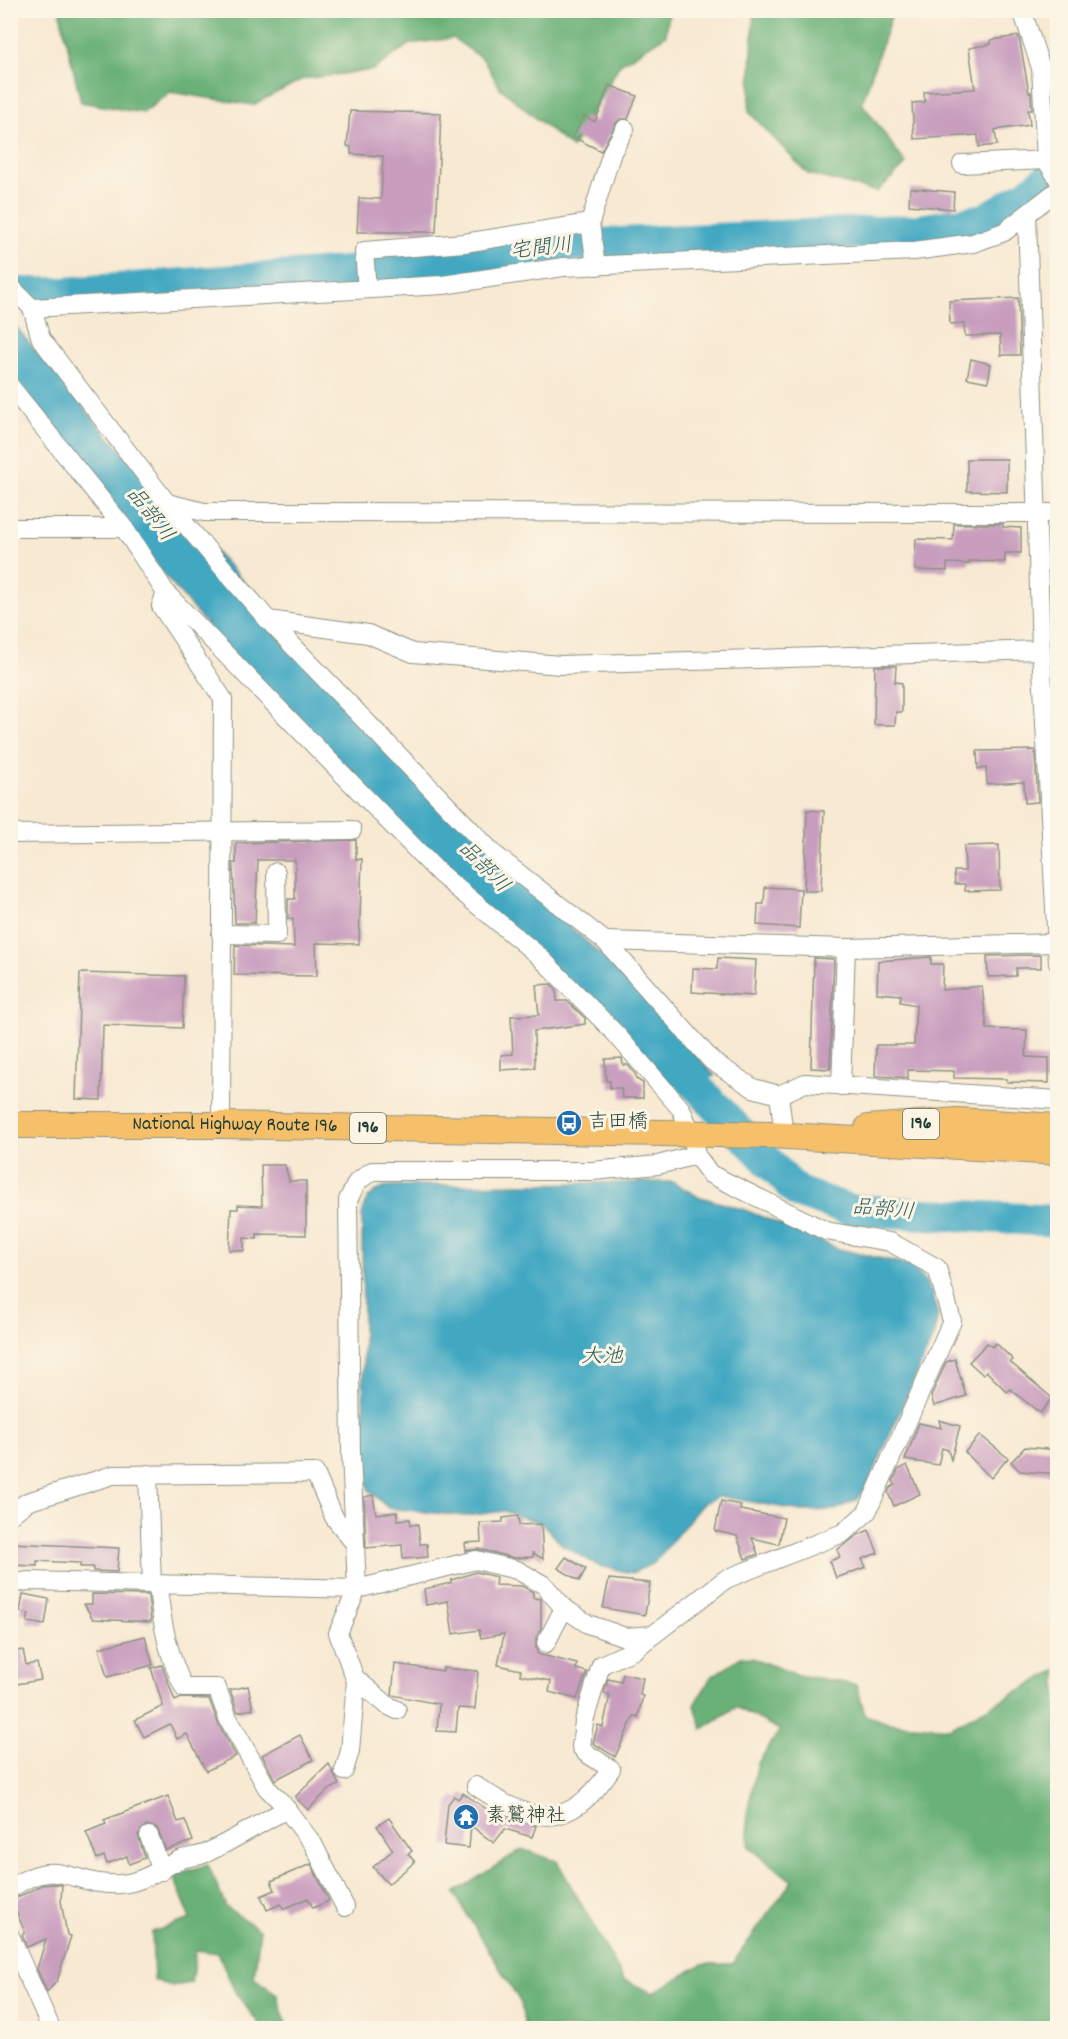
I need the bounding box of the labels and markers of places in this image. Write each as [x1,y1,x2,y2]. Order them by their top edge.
bus stop icon: 吉田橋 [554,1108,584,1138]
place label: 吉田橋 [588,1109,648,1137]
temple icon: 素鷲神社 [451,1802,481,1832]
place label: 素鷲神社 [486,1803,566,1831]

